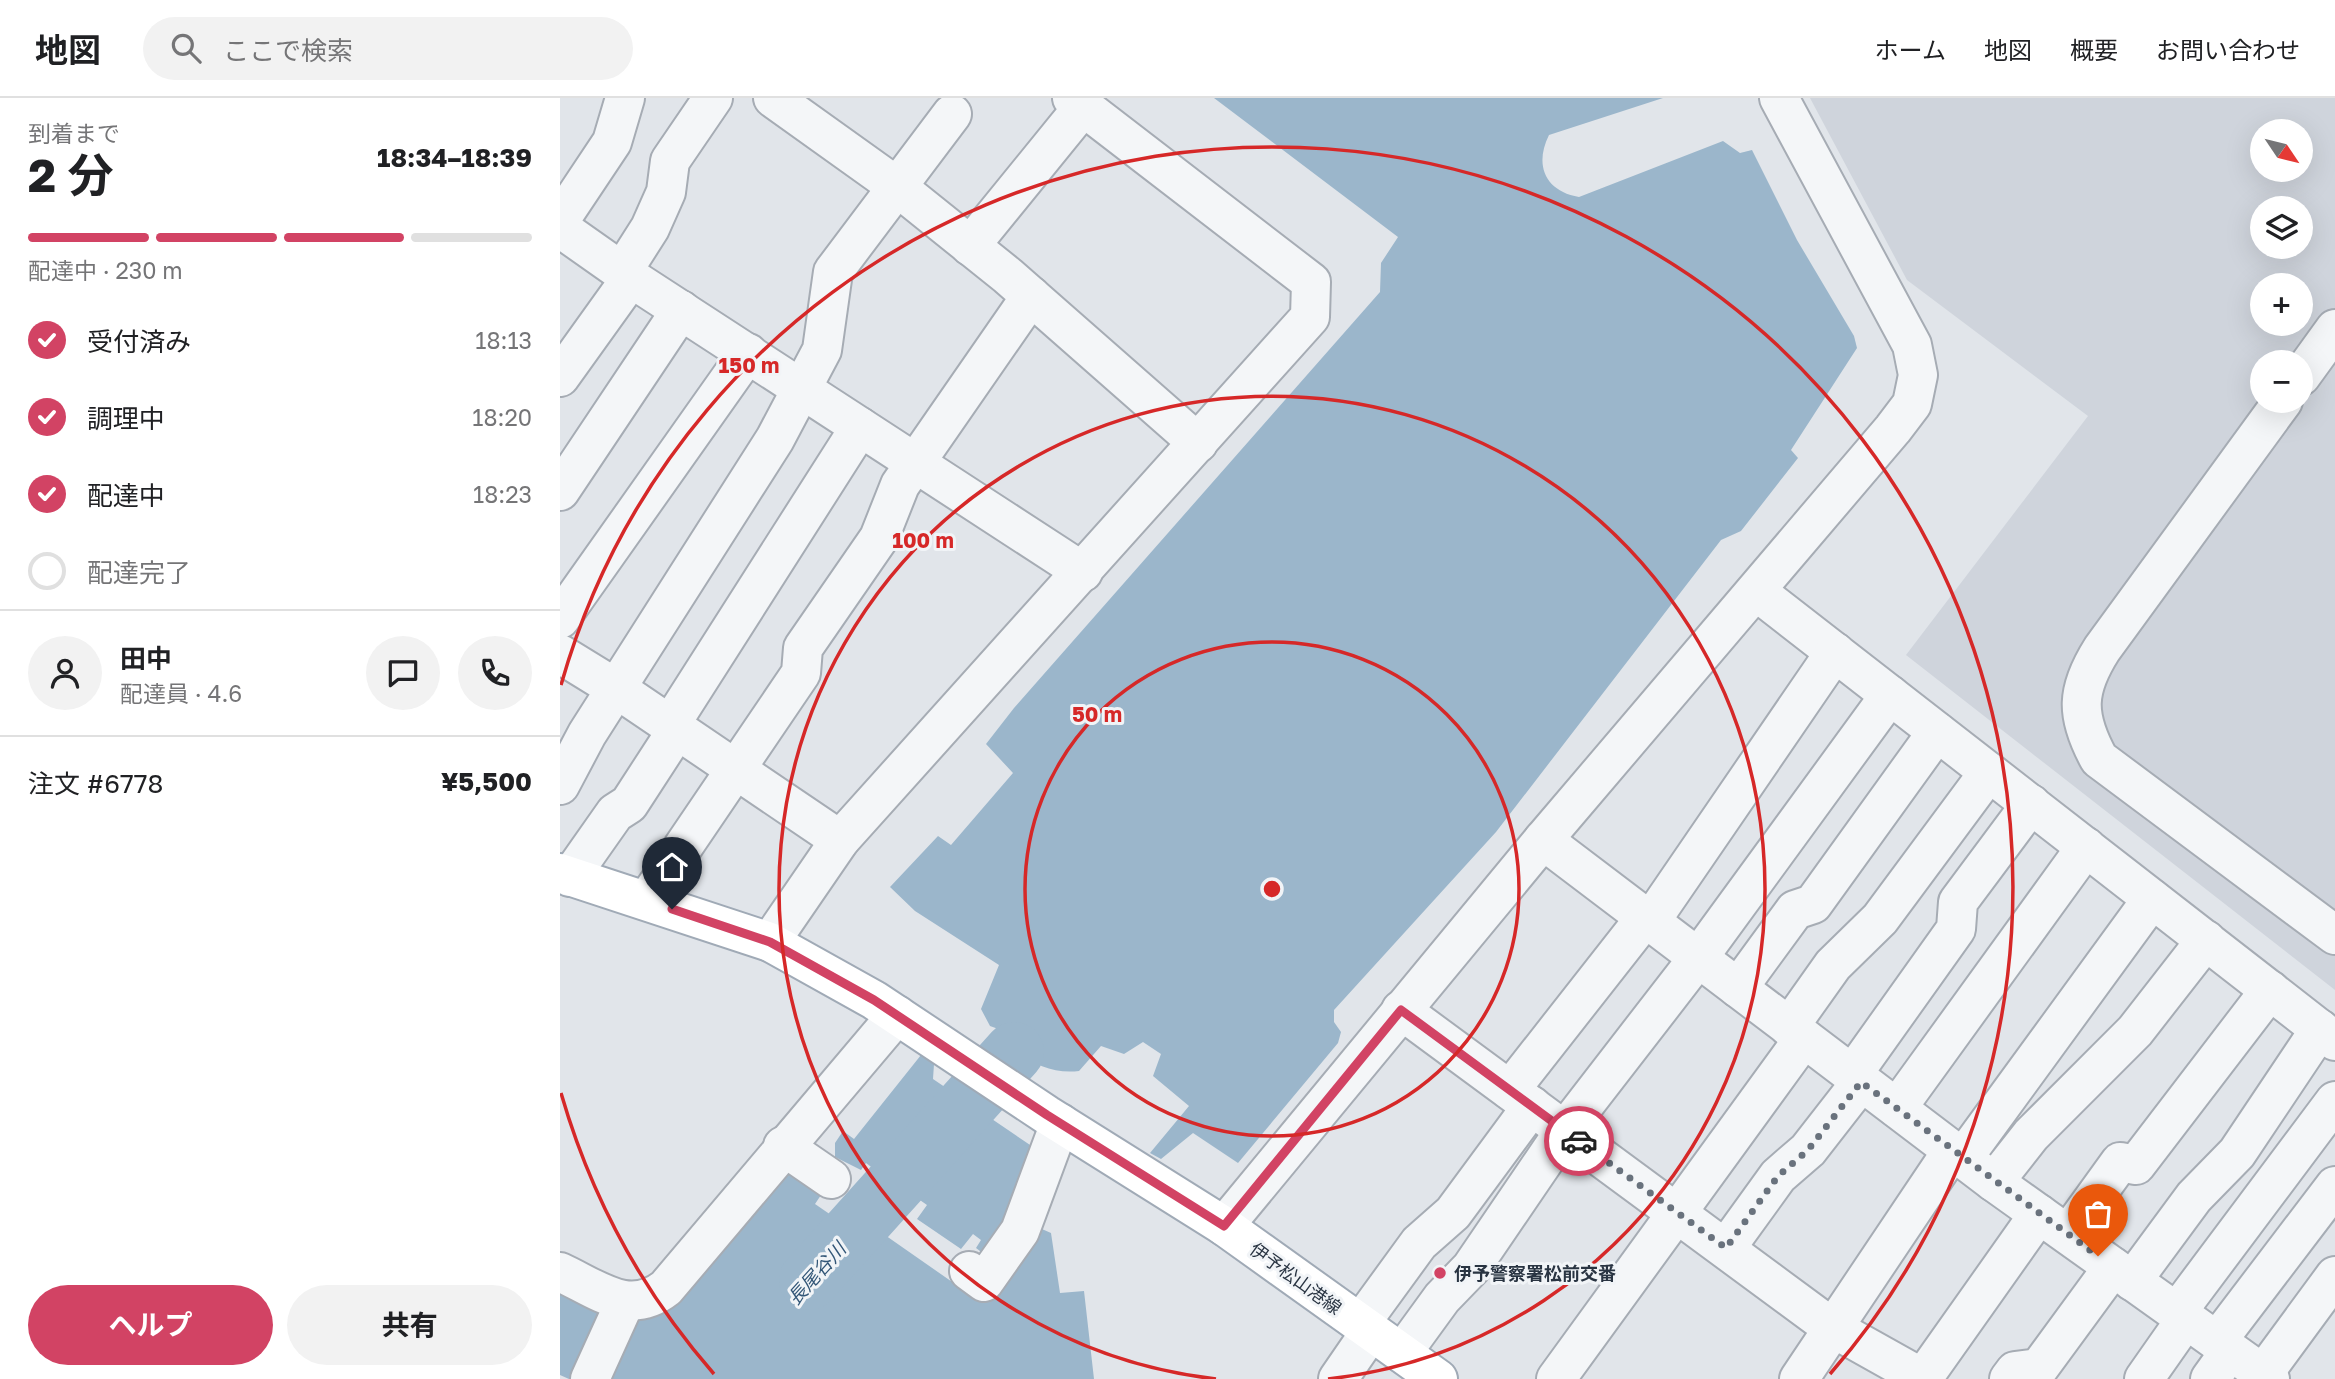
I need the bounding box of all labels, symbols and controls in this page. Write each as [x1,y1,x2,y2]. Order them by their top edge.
search box [143,17,633,80]
icon: search [167,29,205,67]
text: 地図 [35,30,101,69]
text: ここで検索 [223,35,353,66]
text: ホーム [1875,35,1946,64]
text: 地図 [1984,35,2032,64]
text: 概要 [2070,35,2118,64]
text: お問い合わせ [2156,35,2300,64]
text: 到着まで [28,119,120,147]
north arrow [2250,119,2314,182]
map controls [2250,119,2313,413]
text: 18:34–18:39 [377,142,532,173]
text: 2 分 [28,147,114,202]
button: layers [2250,196,2313,259]
text: 配達中 · 230 m [28,256,183,284]
button: + [2250,273,2313,336]
icon: check [28,321,66,359]
text: 受付済み [87,326,191,357]
text: 18:13 [475,326,532,354]
button: − [2250,350,2313,413]
text: 150 m [719,352,779,378]
icon: check [28,398,66,436]
text: 調理中 [87,403,165,434]
text: 18:20 [472,403,532,431]
icon: check [28,475,66,513]
text: 配達中 [87,480,165,511]
text: 18:23 [473,480,532,508]
text: 100 m [892,527,954,553]
text: 配達完了 [87,557,191,588]
button: person [28,636,102,710]
button: chat [366,636,440,710]
button: phone [458,636,532,710]
text: 田中 [120,643,172,674]
text: 配達員 · 4.6 [120,679,242,707]
text: 50 m [1072,701,1122,727]
text: ¥5,500 [441,766,532,797]
text: 注文 #6778 [28,768,163,799]
pin [642,837,702,909]
icon: home [653,848,691,886]
centre of rings [1260,877,1284,901]
courier [1544,1106,1614,1176]
icon: car [1560,1122,1598,1160]
pin [2068,1184,2128,1256]
icon: bag [2079,1195,2117,1233]
water label: 長尾谷川 [782,1236,851,1309]
street label: 伊予松山港線 [1246,1237,1346,1319]
place label: 伊予警察署松前交番 [1454,1262,1616,1284]
marker: 伊予警察署松前交番 [1432,1265,1448,1281]
button: ヘルプ [28,1285,273,1365]
button: 共有 [287,1285,532,1365]

